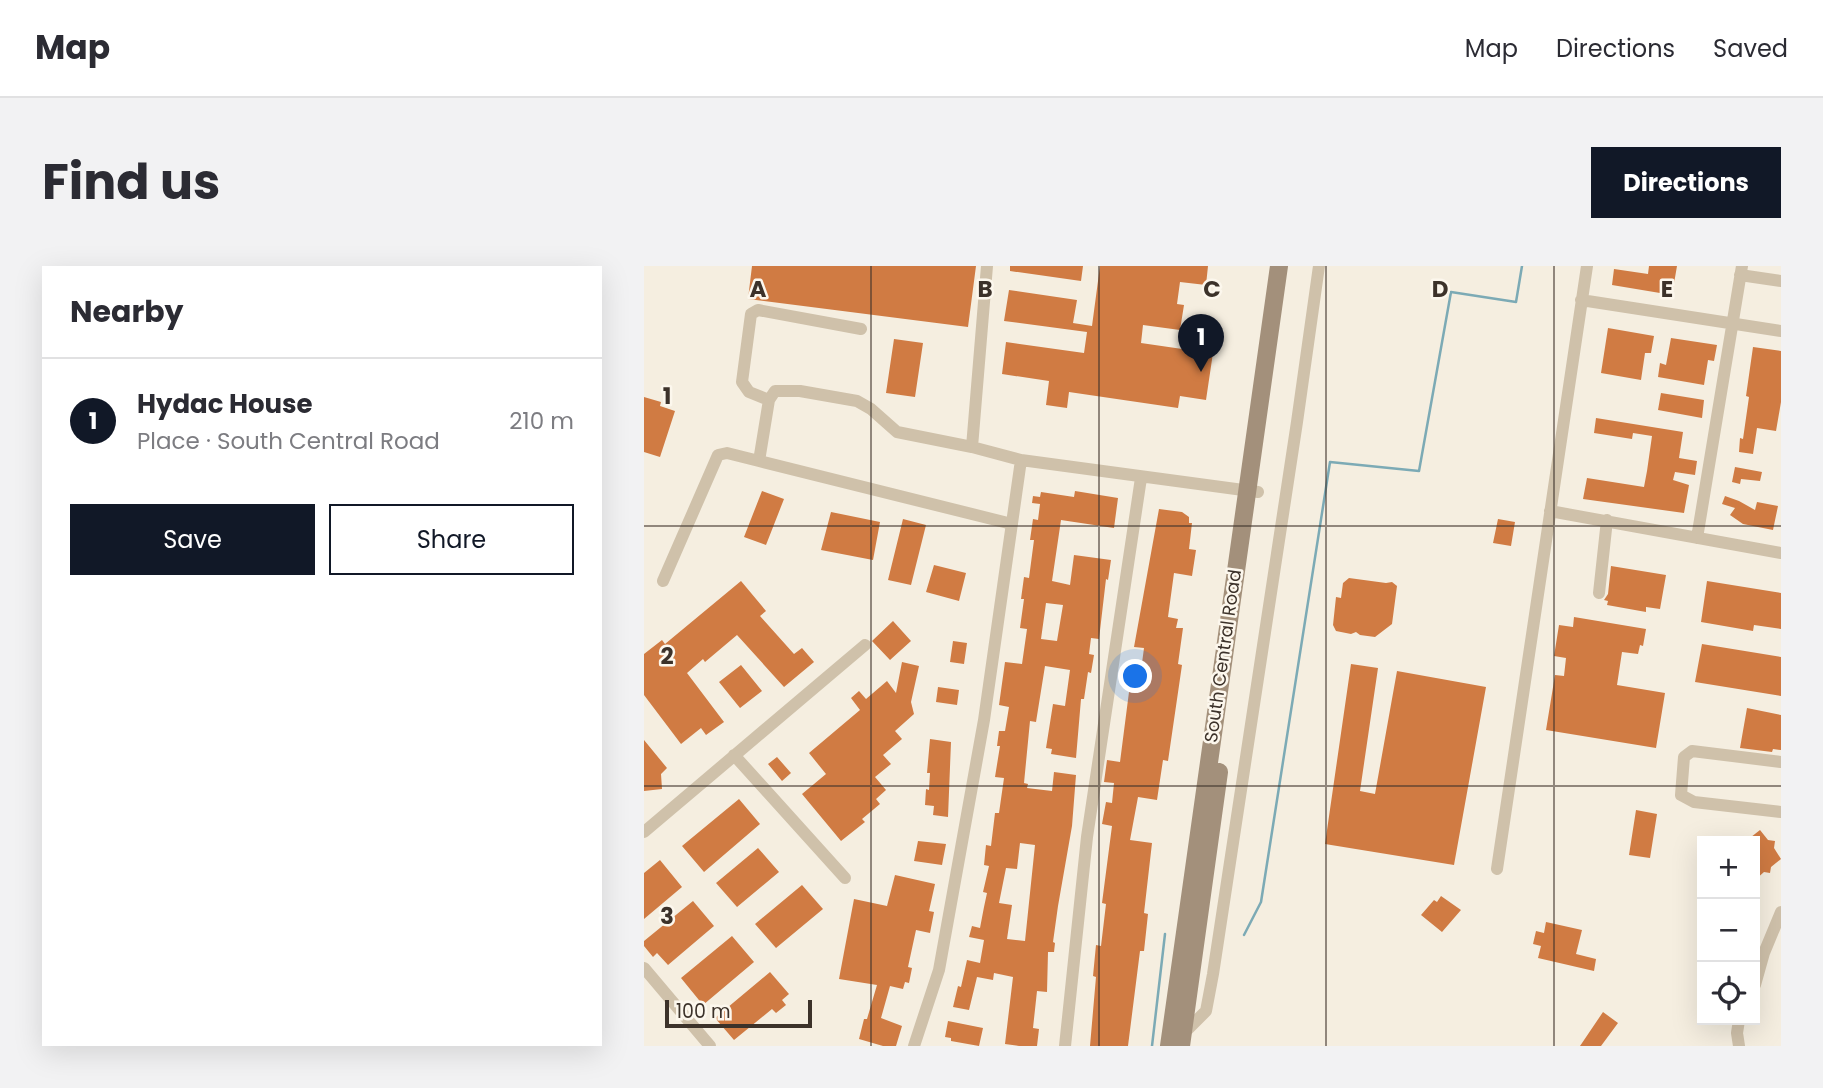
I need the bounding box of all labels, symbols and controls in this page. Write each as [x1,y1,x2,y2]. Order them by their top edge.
text: Map [35,24,110,71]
text: Map [1465,32,1518,65]
text: Directions [1556,32,1675,65]
text: Saved [1713,32,1788,65]
button: Directions [1591,147,1781,218]
text: Find us [42,148,220,216]
text: A [750,273,767,305]
text: B [977,273,993,305]
text: C [1203,273,1221,305]
text: D [1432,273,1448,305]
text: E [1661,273,1673,305]
text: Nearby [70,290,184,333]
pin: 1 [1178,314,1224,372]
text: 1 [663,380,671,412]
text: Hydac House [137,386,313,422]
text: 1 [89,405,97,437]
text: 210 m [509,405,574,437]
text: Place · South Central Road [137,425,440,457]
button: Save [70,504,315,575]
button: Share [329,504,574,575]
street label: South Central Road [1198,568,1247,744]
text: 2 [660,640,674,672]
your location [1118,659,1152,693]
map controls [1697,836,1760,1025]
button: + [1697,836,1760,899]
button: − [1697,899,1760,962]
text: 3 [660,900,674,932]
button: locate [1697,962,1760,1025]
scale bar [665,997,812,1029]
text: 100 m [676,998,731,1025]

